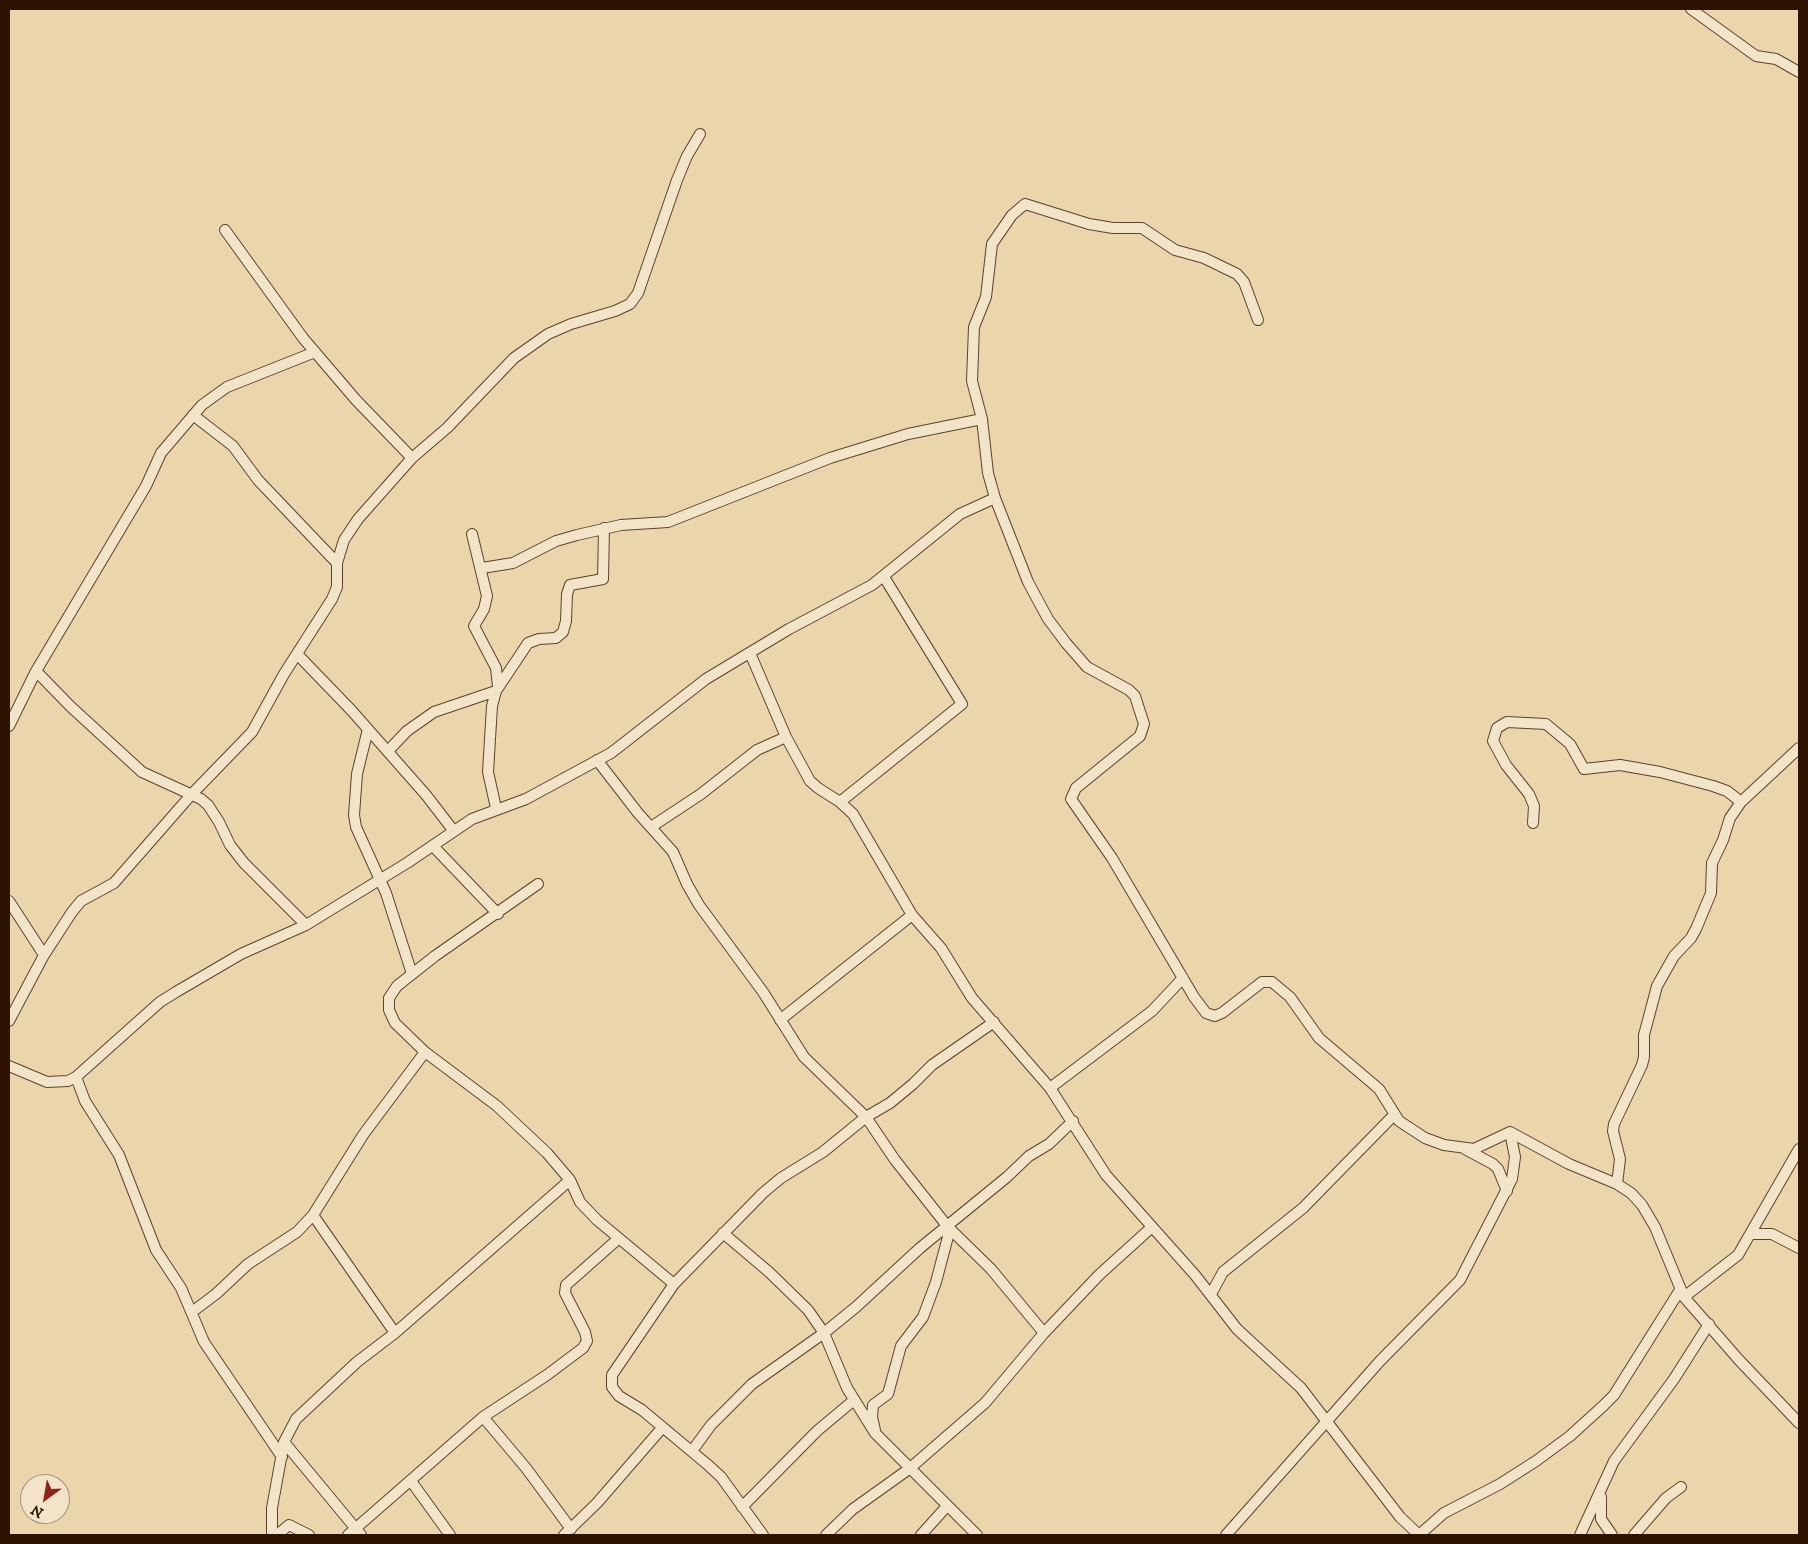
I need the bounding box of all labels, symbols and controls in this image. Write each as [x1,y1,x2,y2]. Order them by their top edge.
north arrow [20,1474,70,1524]
text: N [28,1500,47,1522]

